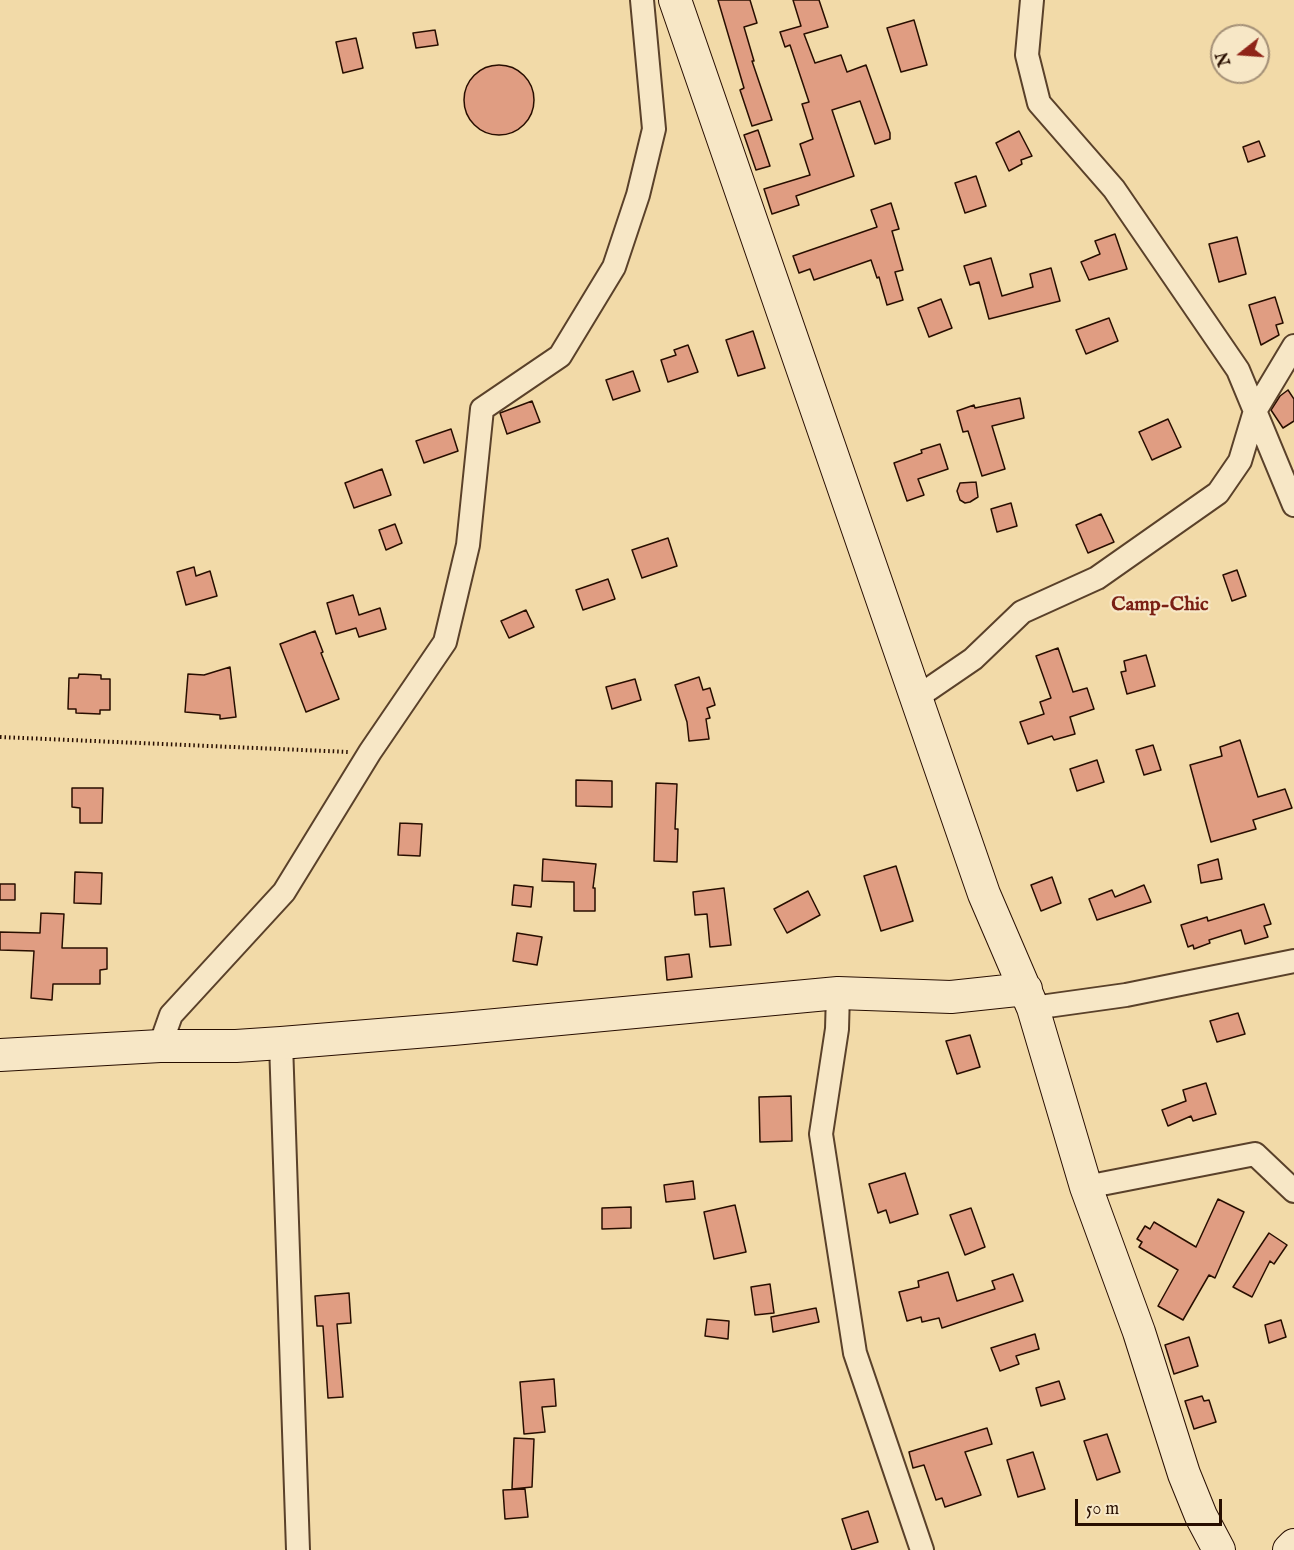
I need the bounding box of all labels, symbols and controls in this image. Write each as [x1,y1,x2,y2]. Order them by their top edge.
north arrow [1210,24,1270,84]
text: N [1213,49,1236,68]
district label: Camp-Chic [1111,594,1209,618]
scale bar [1078,1487,1225,1525]
text: 50 m [1086,1498,1119,1521]

